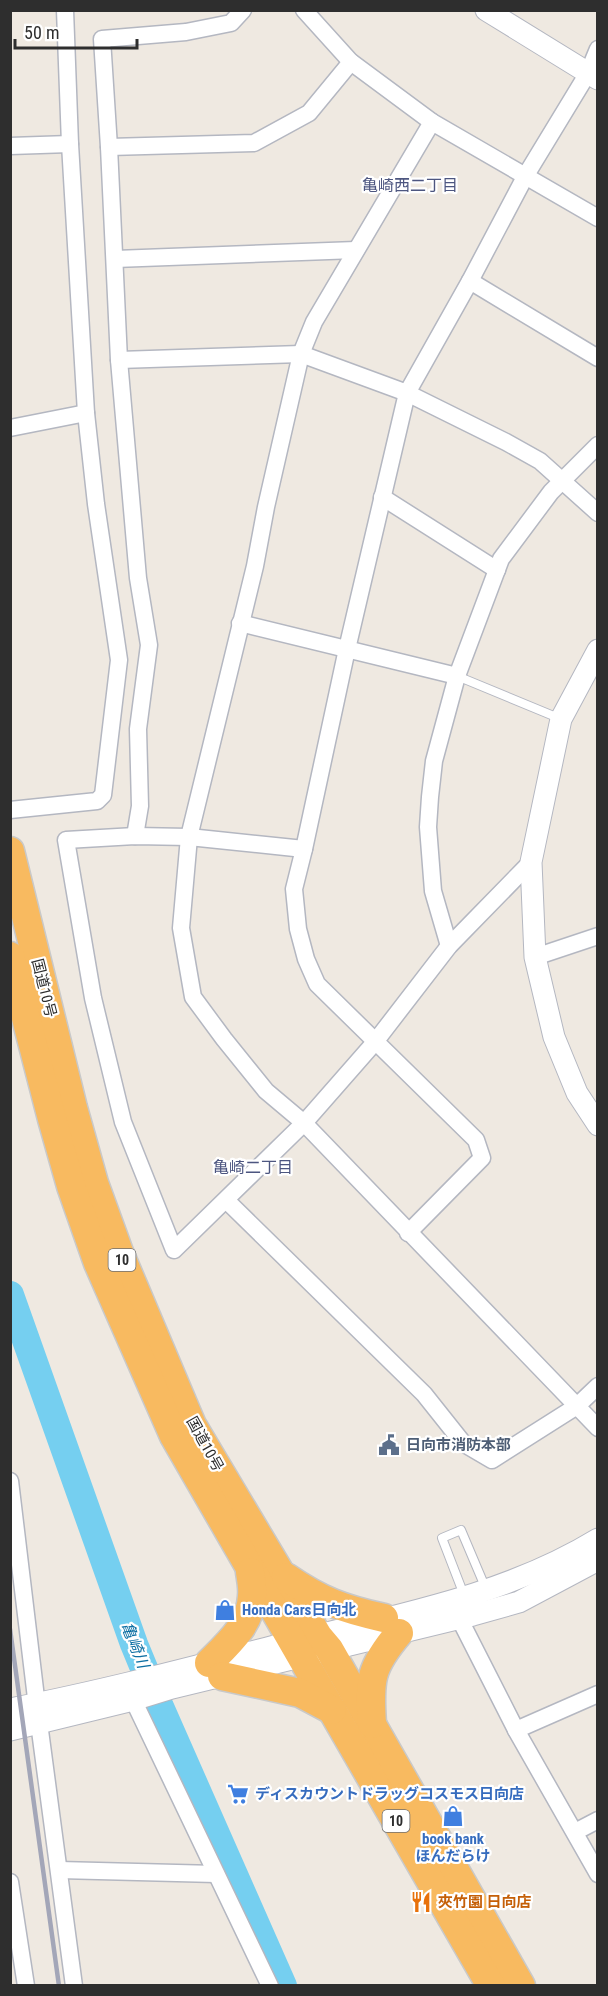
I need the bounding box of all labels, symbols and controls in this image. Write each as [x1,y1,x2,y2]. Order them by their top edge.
scale bar [15,12,136,50]
text: 50 m [24,22,59,43]
district label: 亀崎西二丁目 [362,176,458,195]
street label: 国道10号 [28,957,60,1019]
district label: 亀崎二丁目 [213,1158,293,1177]
road number: 10 [108,1249,136,1271]
street label: 国道10号 [183,1413,227,1475]
public building icon: 日向市消防本部 [377,1433,401,1457]
place label: 日向市消防本部 [406,1436,511,1454]
shop icon: Honda Cars日向北 [213,1598,237,1622]
place label: Honda Cars日向北 [242,1601,356,1619]
water label: 亀崎川 [117,1619,154,1673]
supermarket icon: ディスカウントドラッグコスモス日向店 [226,1782,250,1806]
place label: ディスカウントドラッグコスモス日向店 [255,1785,524,1803]
shop icon: book bank ほんだらけ [441,1804,465,1828]
road number: 10 [382,1810,410,1832]
place label: book bank ほんだらけ [415,1830,491,1865]
restaurant icon: 夾竹園 日向店 [409,1890,433,1914]
place label: 夾竹園 日向店 [438,1893,531,1911]

